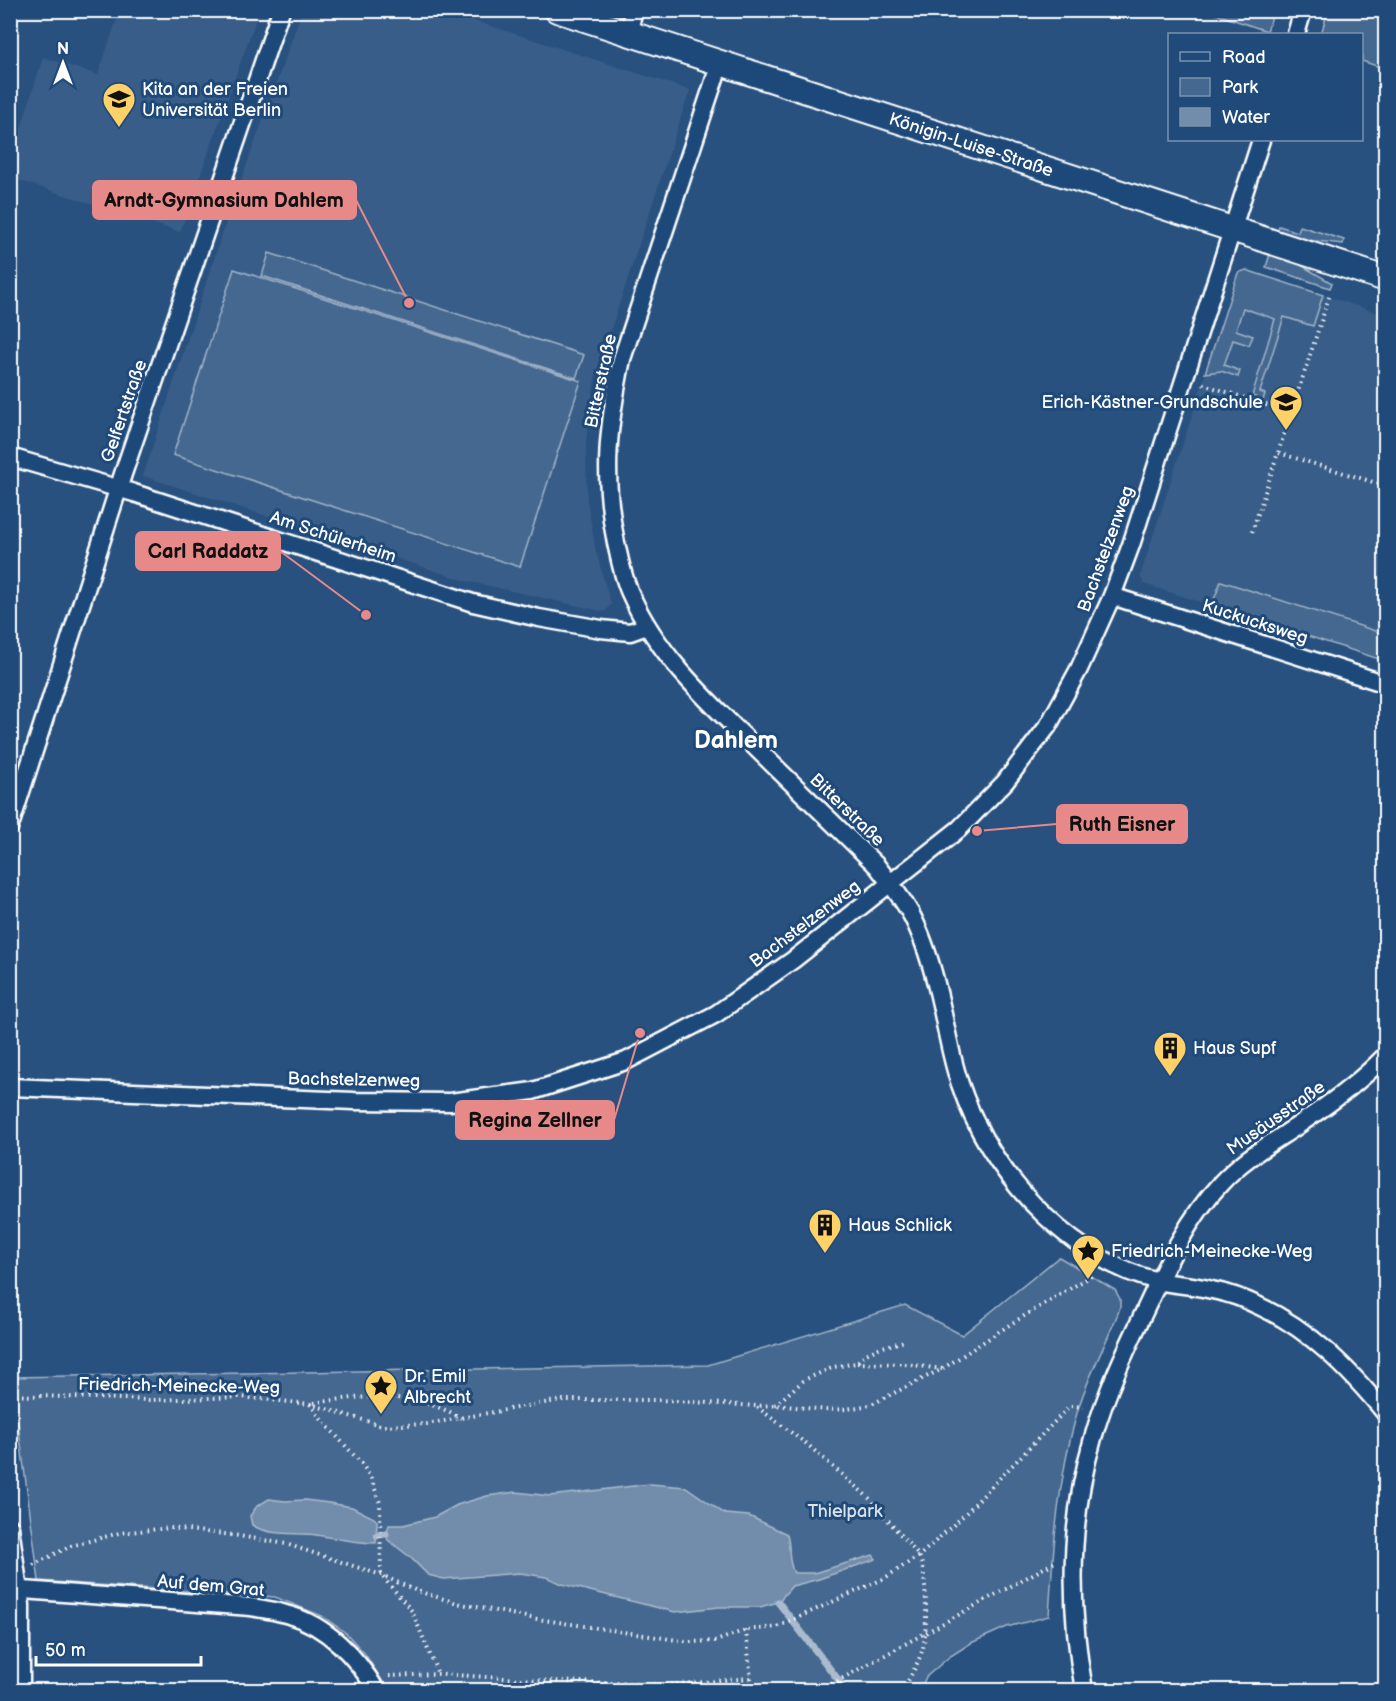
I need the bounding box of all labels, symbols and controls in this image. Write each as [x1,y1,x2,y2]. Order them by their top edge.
north arrow [33,33,93,93]
legend [1168,33,1363,141]
text: N [57,40,69,59]
text: Road [1222,47,1266,68]
text: Park [1222,77,1258,98]
place label: Kita an der Freien Universität Berlin [142,79,288,121]
school or university icon: Kita an der Freien Universität Berlin [101,81,137,128]
text: Water [1222,107,1270,128]
street label: Königin-Luise-Straße [886,109,1056,182]
callout: Arndt-Gymnasium Dahlem [93,181,356,219]
text: Arndt-Gymnasium Dahlem [103,189,344,213]
street label: Bitterstraße [581,332,621,430]
street label: Gelfertstraße [97,357,151,465]
school or university icon: Erich-Kästner-Grundschule [1268,384,1304,431]
place label: Erich-Kästner-Grundschule [1041,392,1263,413]
street label: Bachstelzenweg [1073,483,1139,615]
street label: Am Schülerheim [267,507,399,567]
callout: Carl Raddatz [136,532,280,570]
text: Carl Raddatz [148,540,268,564]
street label: Kuckucksweg [1200,595,1310,649]
district label: Dahlem [694,726,778,755]
street label: Bitterstraße [805,769,889,851]
callout: Ruth Eisner [1057,805,1187,843]
text: Ruth Eisner [1069,813,1176,837]
street label: Bachstelzenweg [746,876,864,972]
building icon: Haus Supf [1152,1030,1188,1077]
place label: Haus Supf [1193,1038,1277,1059]
street label: Bachstelzenweg [287,1068,421,1092]
street label: Musäusstraße [1223,1076,1329,1160]
callout: Regina Zellner [456,1101,614,1139]
text: Regina Zellner [468,1109,603,1133]
building icon: Haus Schlick [807,1207,843,1254]
place label: Haus Schlick [848,1215,952,1236]
place icon: Friedrich-Meinecke-Weg [1070,1233,1106,1280]
place label: Friedrich-Meinecke-Weg [1111,1241,1313,1262]
place label: Dr. Emil Albrecht [404,1366,471,1408]
place icon: Dr. Emil Albrecht [363,1368,399,1415]
street label: Friedrich-Meinecke-Weg [78,1374,280,1398]
park label: Thielpark [807,1501,883,1522]
street label: Auf dem Grat [157,1571,266,1601]
scale bar [36,1629,201,1667]
text: 50 m [45,1640,86,1661]

